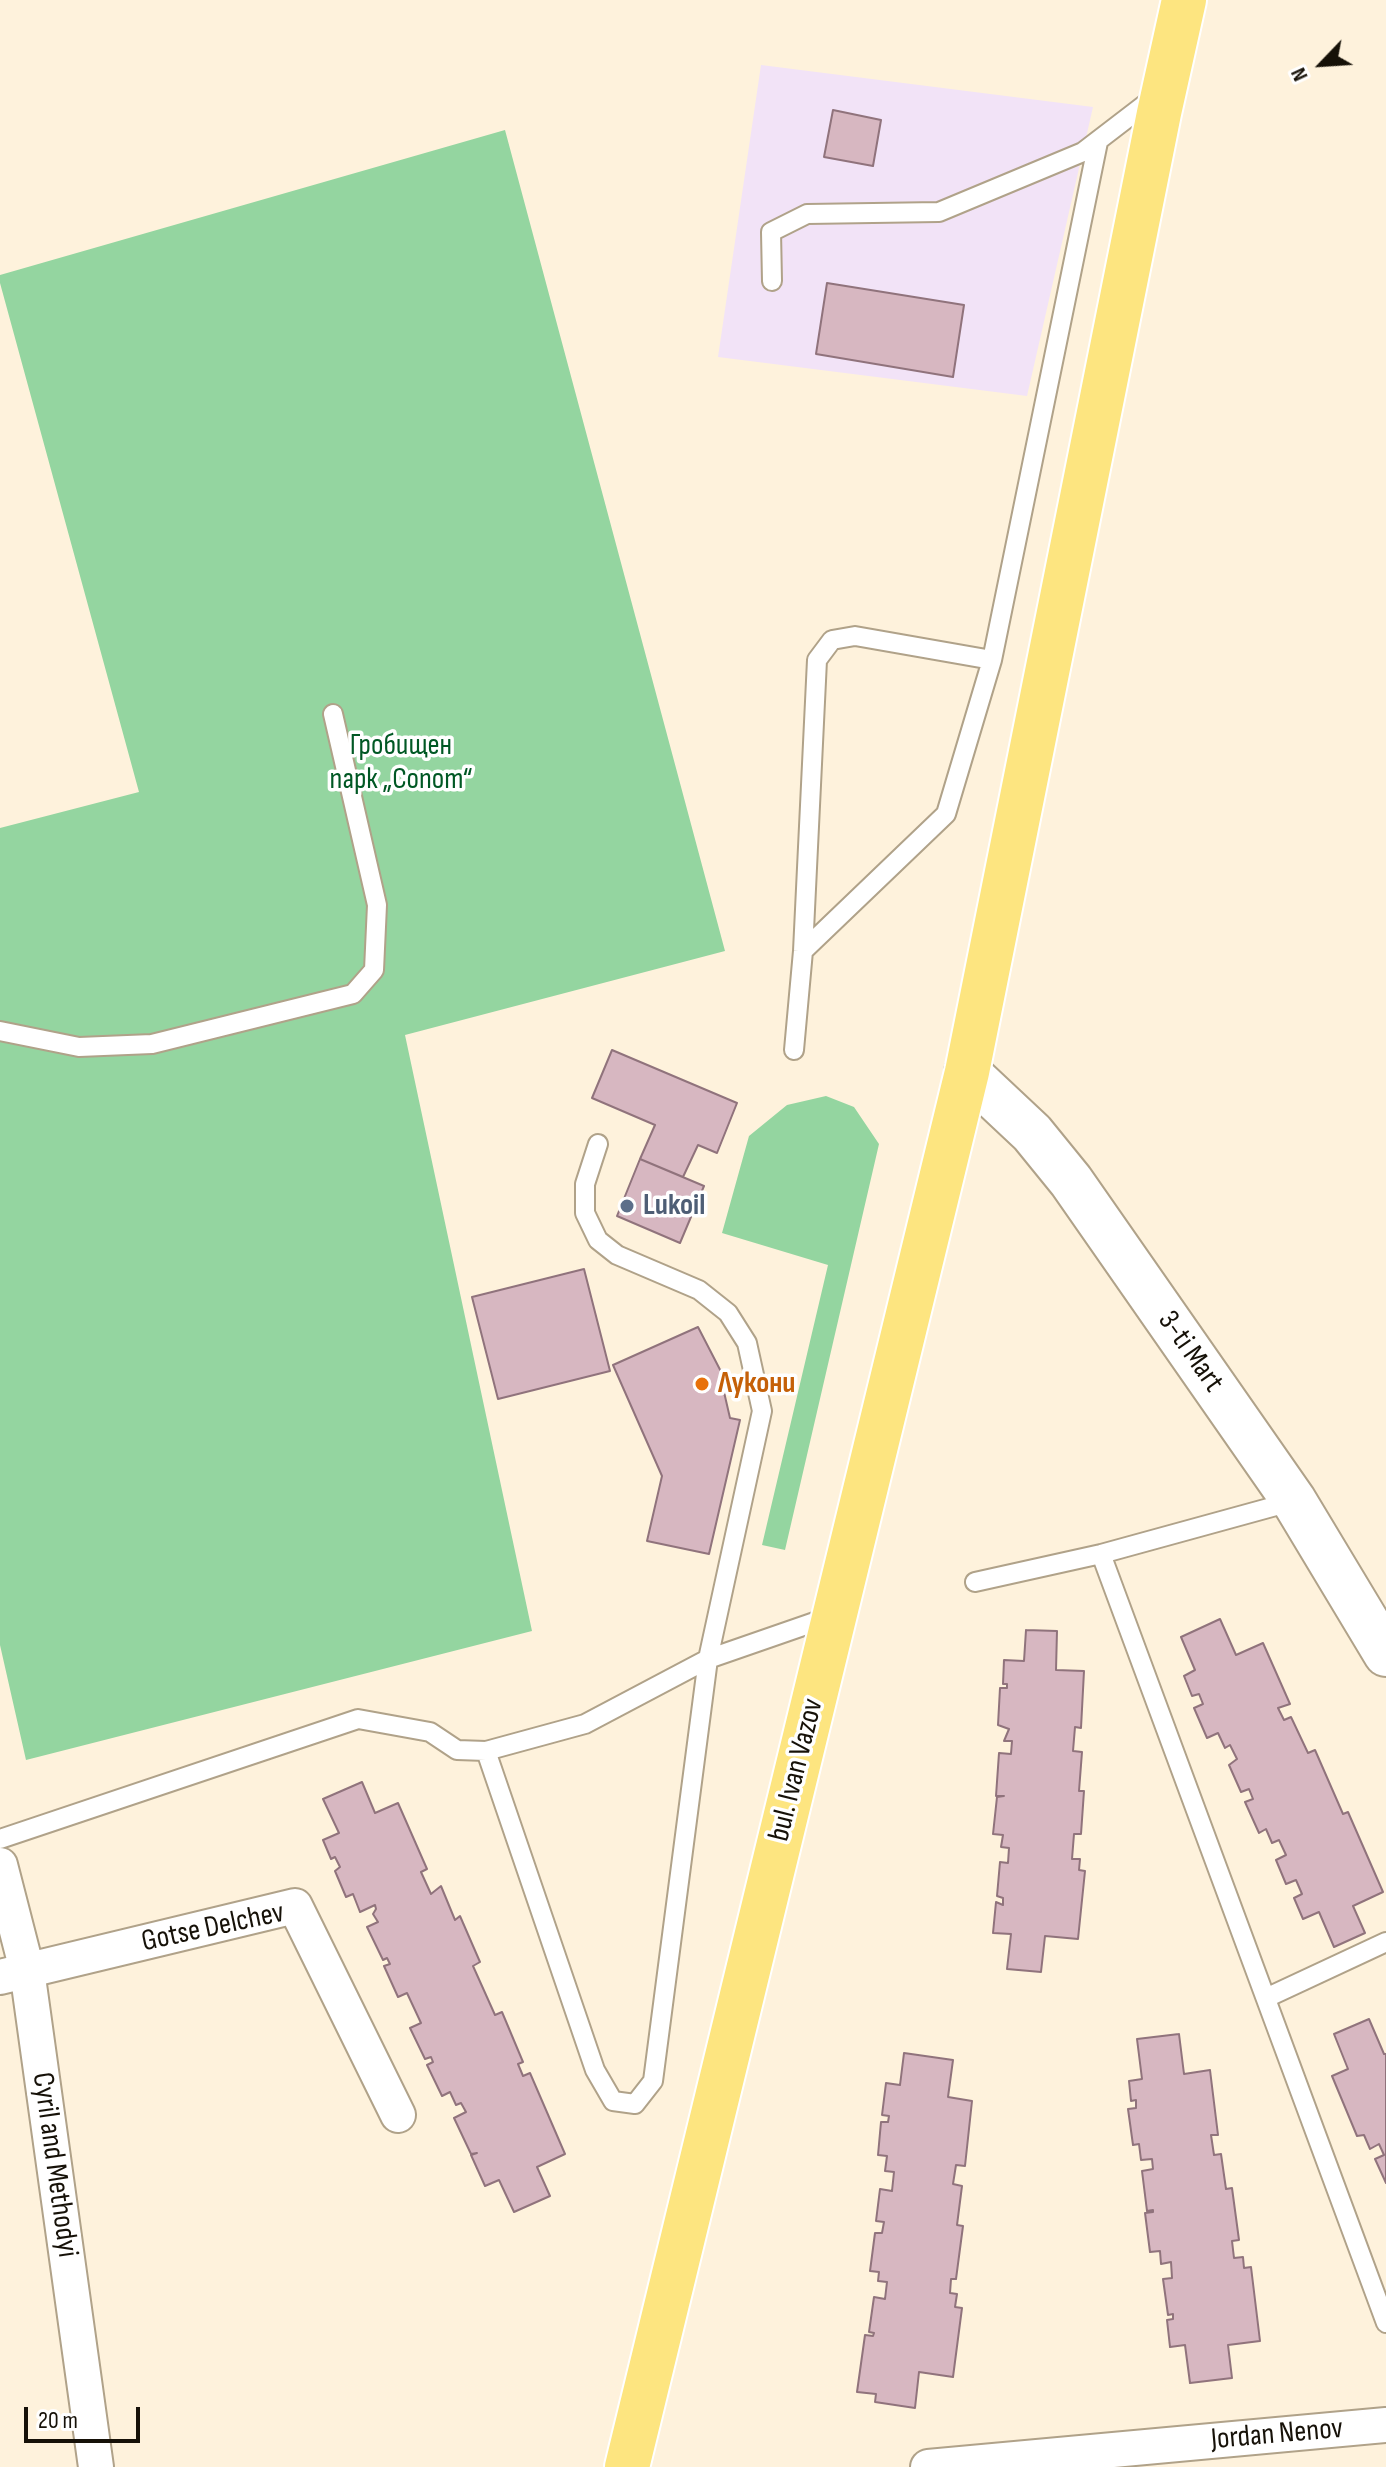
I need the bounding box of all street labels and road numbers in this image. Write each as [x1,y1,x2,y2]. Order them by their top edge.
street label: 3-ti Mart [1149,1305,1231,1399]
street label: bul. Ivan Vazov [762,1695,832,1845]
street label: Gotse Delchev [138,1895,288,1961]
street label: Cyril and Methodyi [23,2070,85,2260]
street label: Jordan Nenov [1209,2411,1345,2459]

